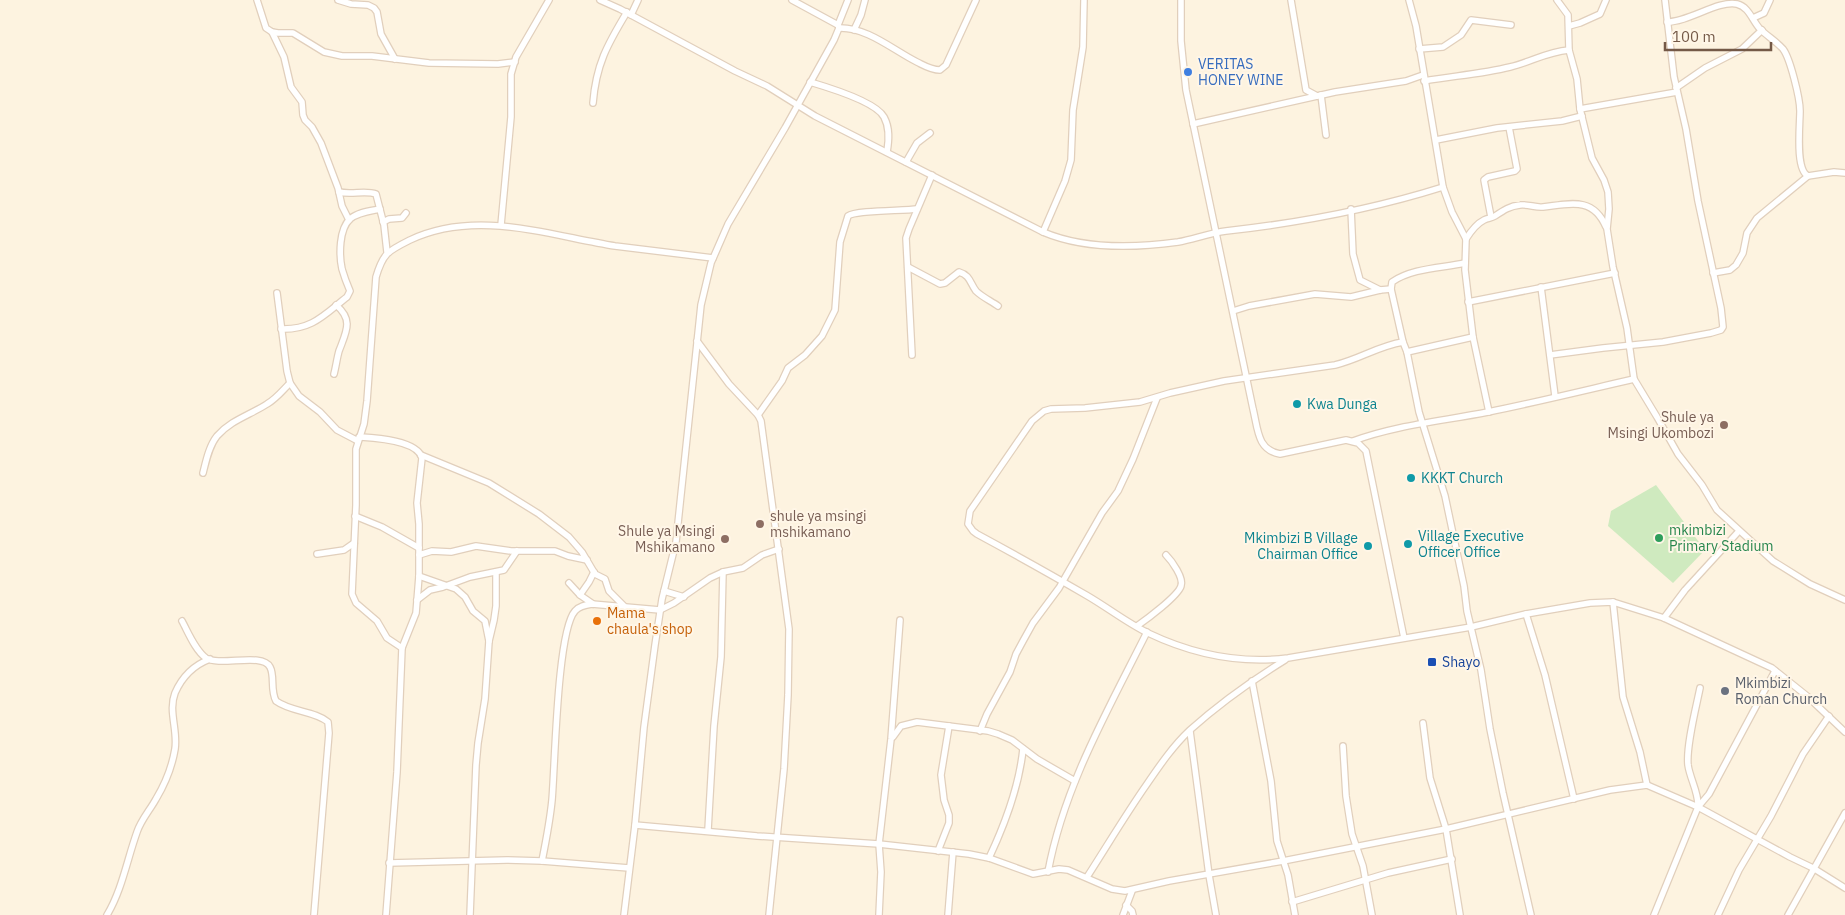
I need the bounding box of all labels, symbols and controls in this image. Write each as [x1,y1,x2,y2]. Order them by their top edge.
scale bar [1665,20,1771,52]
text: 100 m [1672,27,1716,46]
place label: VERITAS HONEY WINE [1198,55,1283,89]
marker: VERITAS HONEY WINE [1182,66,1194,78]
place label: Kwa Dunga [1307,395,1378,413]
marker: Kwa Dunga [1291,398,1303,410]
place label: Shule ya Msingi Ukombozi [1608,408,1715,442]
marker: Shule ya Msingi Ukombozi [1718,419,1730,431]
place label: KKKT Church [1421,469,1503,487]
marker: KKKT Church [1405,472,1417,484]
place label: shule ya msingi mshikamano [770,507,866,541]
marker: shule ya msingi mshikamano [754,518,766,530]
place label: mkimbizi Primary Stadium [1669,521,1774,555]
place label: Shule ya Msingi Mshikamano [618,522,715,556]
place label: Village Executive Officer Office [1418,527,1524,561]
place label: Mkimbizi B Village Chairman Office [1244,529,1358,563]
marker: mkimbizi Primary Stadium [1653,532,1665,544]
marker: Shule ya Msingi Mshikamano [719,533,731,545]
marker: Village Executive Officer Office [1402,538,1414,550]
marker: Mkimbizi B Village Chairman Office [1362,540,1374,552]
place label: Mama chaula's shop [607,604,693,638]
marker: Mama chaula's shop [591,615,603,627]
place label: Shayo [1442,653,1480,671]
marker: Shayo [1426,656,1438,668]
place label: Mkimbizi Roman Church [1735,674,1827,708]
marker: Mkimbizi Roman Church [1719,685,1731,697]

